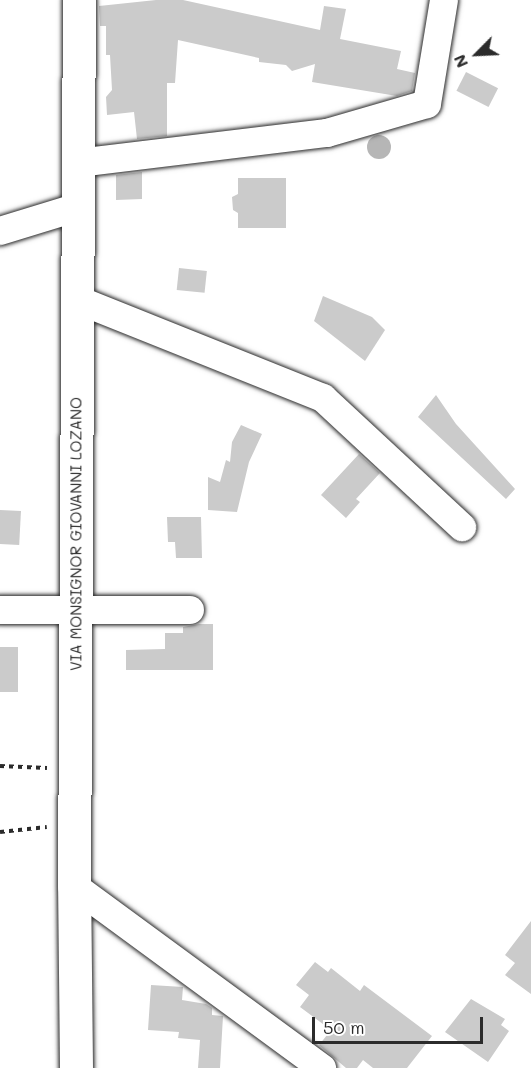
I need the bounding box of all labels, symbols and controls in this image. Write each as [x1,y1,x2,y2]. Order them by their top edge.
north arrow [447,24,507,84]
text: N [448,52,472,71]
street label: VIA MONSIGNOR GIOVANNI LOZANO [67,397,85,671]
scale bar [315,1005,486,1043]
text: 50 m [323,1015,365,1039]

